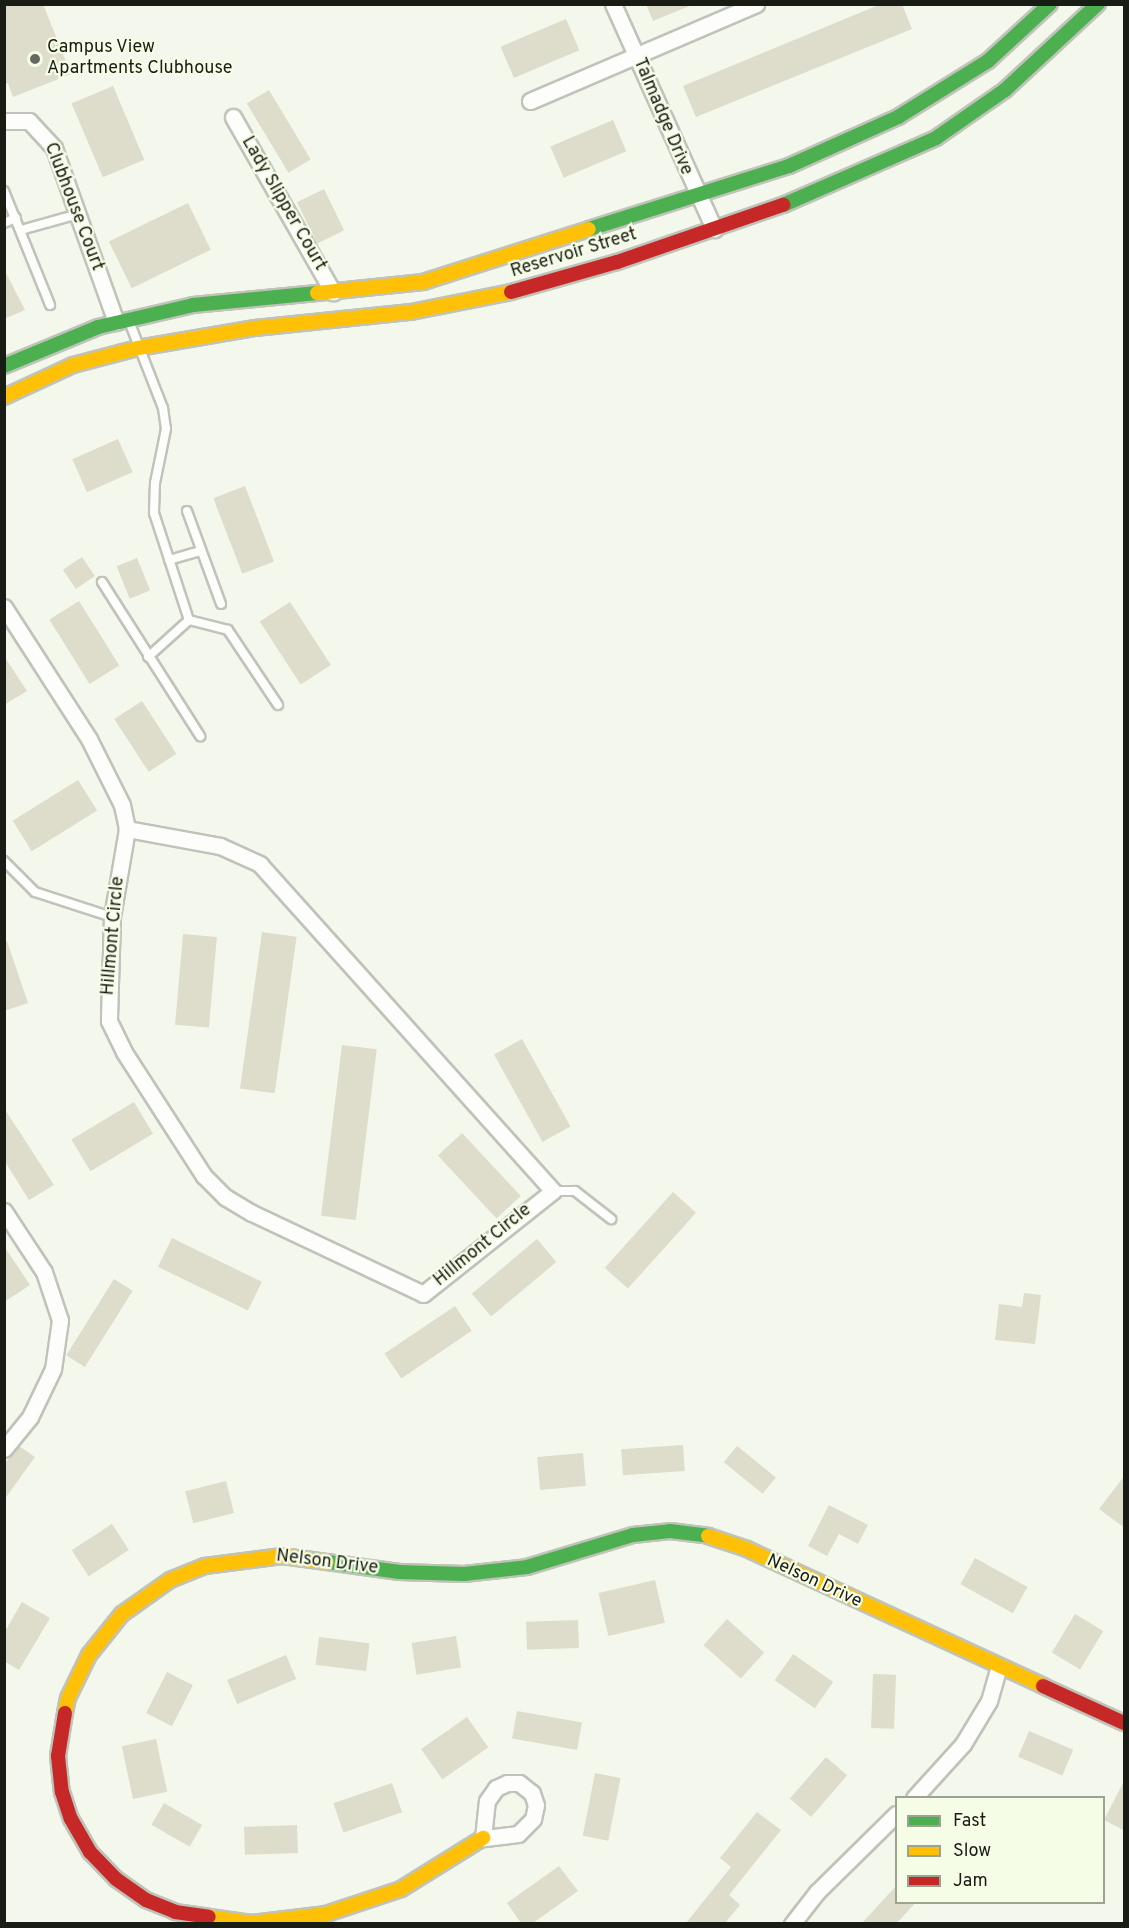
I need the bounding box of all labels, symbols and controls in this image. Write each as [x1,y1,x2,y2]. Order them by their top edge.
place label: Campus View Apartments Clubhouse [47,38,232,80]
marker: Campus View Apartments Clubhouse [28,52,42,66]
street label: Talmadge Drive [628,55,696,179]
street label: Lady Slipper Court [236,133,330,275]
street label: Clubhouse Court [39,140,107,274]
street label: Reservoir Street [508,225,640,283]
street label: Hillmont Circle [98,876,130,996]
street label: Hillmont Circle [430,1200,536,1292]
street label: Nelson Drive [275,1546,379,1580]
street label: Nelson Drive [763,1551,865,1613]
legend [895,1796,1105,1904]
text: Fast [953,1810,986,1833]
text: Slow [953,1840,991,1863]
text: Jam [953,1870,988,1893]

